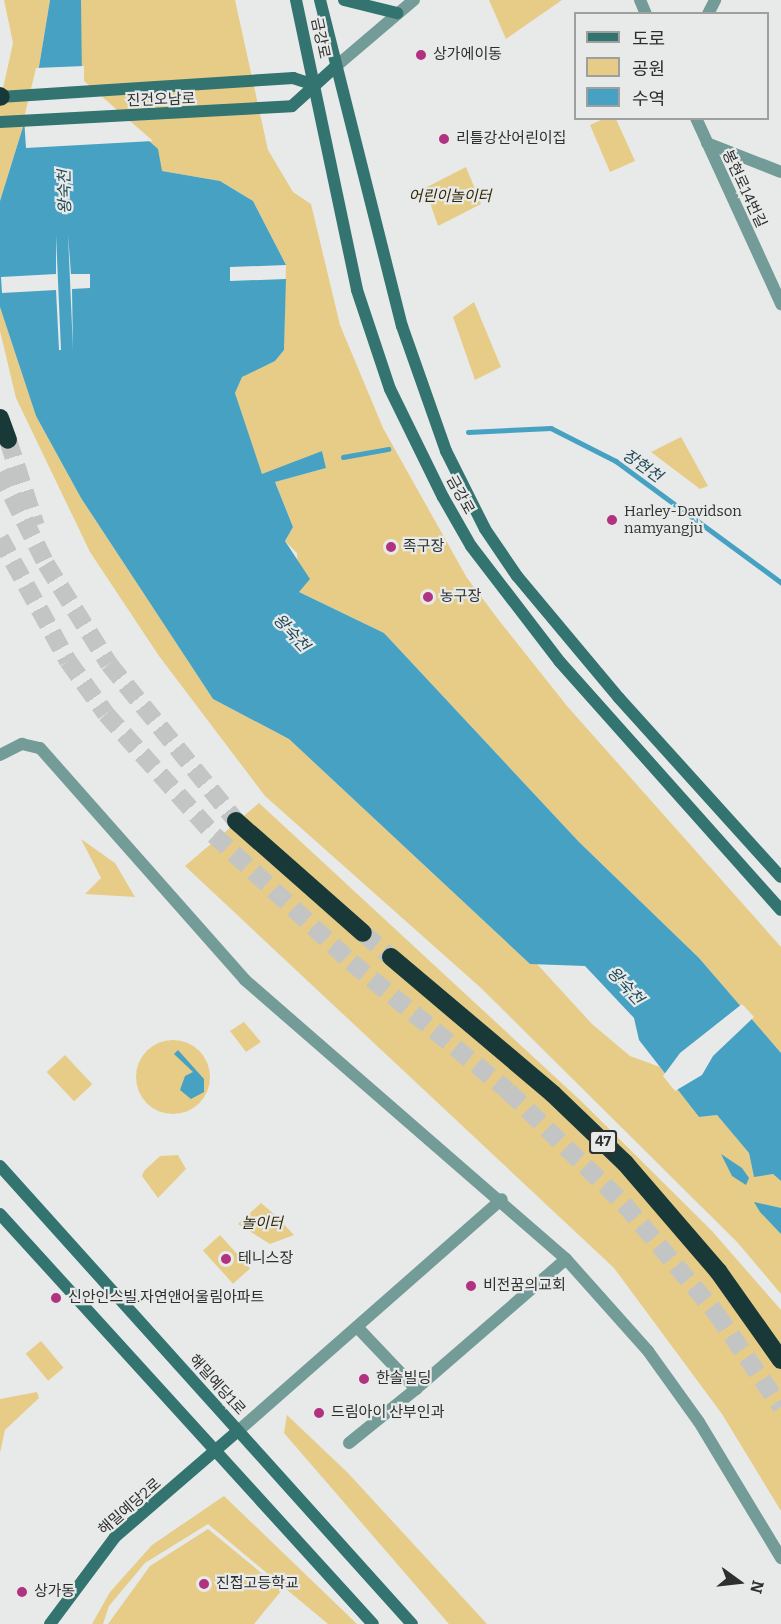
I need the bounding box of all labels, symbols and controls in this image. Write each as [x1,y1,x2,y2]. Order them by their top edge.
legend [574,12,769,120]
street label: 금강로 [307,16,333,60]
text: 도로 [632,28,665,50]
place label: 상가에이동 [433,46,502,64]
marker: 상가에이동 [414,48,428,62]
text: 공원 [632,58,665,80]
text: 수역 [632,88,665,110]
street label: 진건오남로 [126,90,196,110]
place label: 리틀강산어린이집 [456,130,566,148]
marker: 리틀강산어린이집 [437,132,451,146]
street label: 봉현로14번길 [718,147,770,231]
water label: 왕숙천 [55,170,75,214]
park label: 어린이놀이터 [409,188,491,206]
water label: 장현천 [618,445,666,487]
street label: 금강로 [442,473,478,517]
place label: Harley-Davidson namyangju [624,502,742,537]
marker: Harley-Davidson namyangju [605,513,619,527]
place label: 족구장 [403,538,444,556]
marker: 족구장 [384,540,398,554]
place label: 농구장 [440,588,481,606]
marker: 농구장 [421,590,435,604]
water label: 왕숙천 [269,610,313,656]
water label: 왕숙천 [603,963,647,1009]
road number: 47 [588,1131,618,1153]
park label: 놀이터 [241,1215,283,1233]
place label: 테니스장 [238,1250,293,1268]
marker: 테니스장 [219,1252,233,1266]
place label: 비전꿈의교회 [483,1277,566,1295]
marker: 비전꿈의교회 [464,1279,478,1293]
place label: 신안인스빌.자연앤어울림아파트 [68,1289,264,1307]
marker: 신안인스빌.자연앤어울림아파트 [49,1291,63,1305]
street label: 해밀예당1로 [185,1351,249,1419]
place label: 한솔빌딩 [376,1370,431,1388]
marker: 한솔빌딩 [357,1372,371,1386]
place label: 드림아이 산부인과 [331,1404,444,1422]
marker: 드림아이 산부인과 [312,1406,326,1420]
street label: 해밀예당2로 [95,1475,165,1539]
north arrow [709,1552,769,1612]
place label: 진접고등학교 [216,1575,299,1593]
marker: 진접고등학교 [197,1577,211,1591]
text: N [746,1578,768,1595]
place label: 상가동 [34,1583,75,1601]
marker: 상가동 [15,1585,29,1599]

